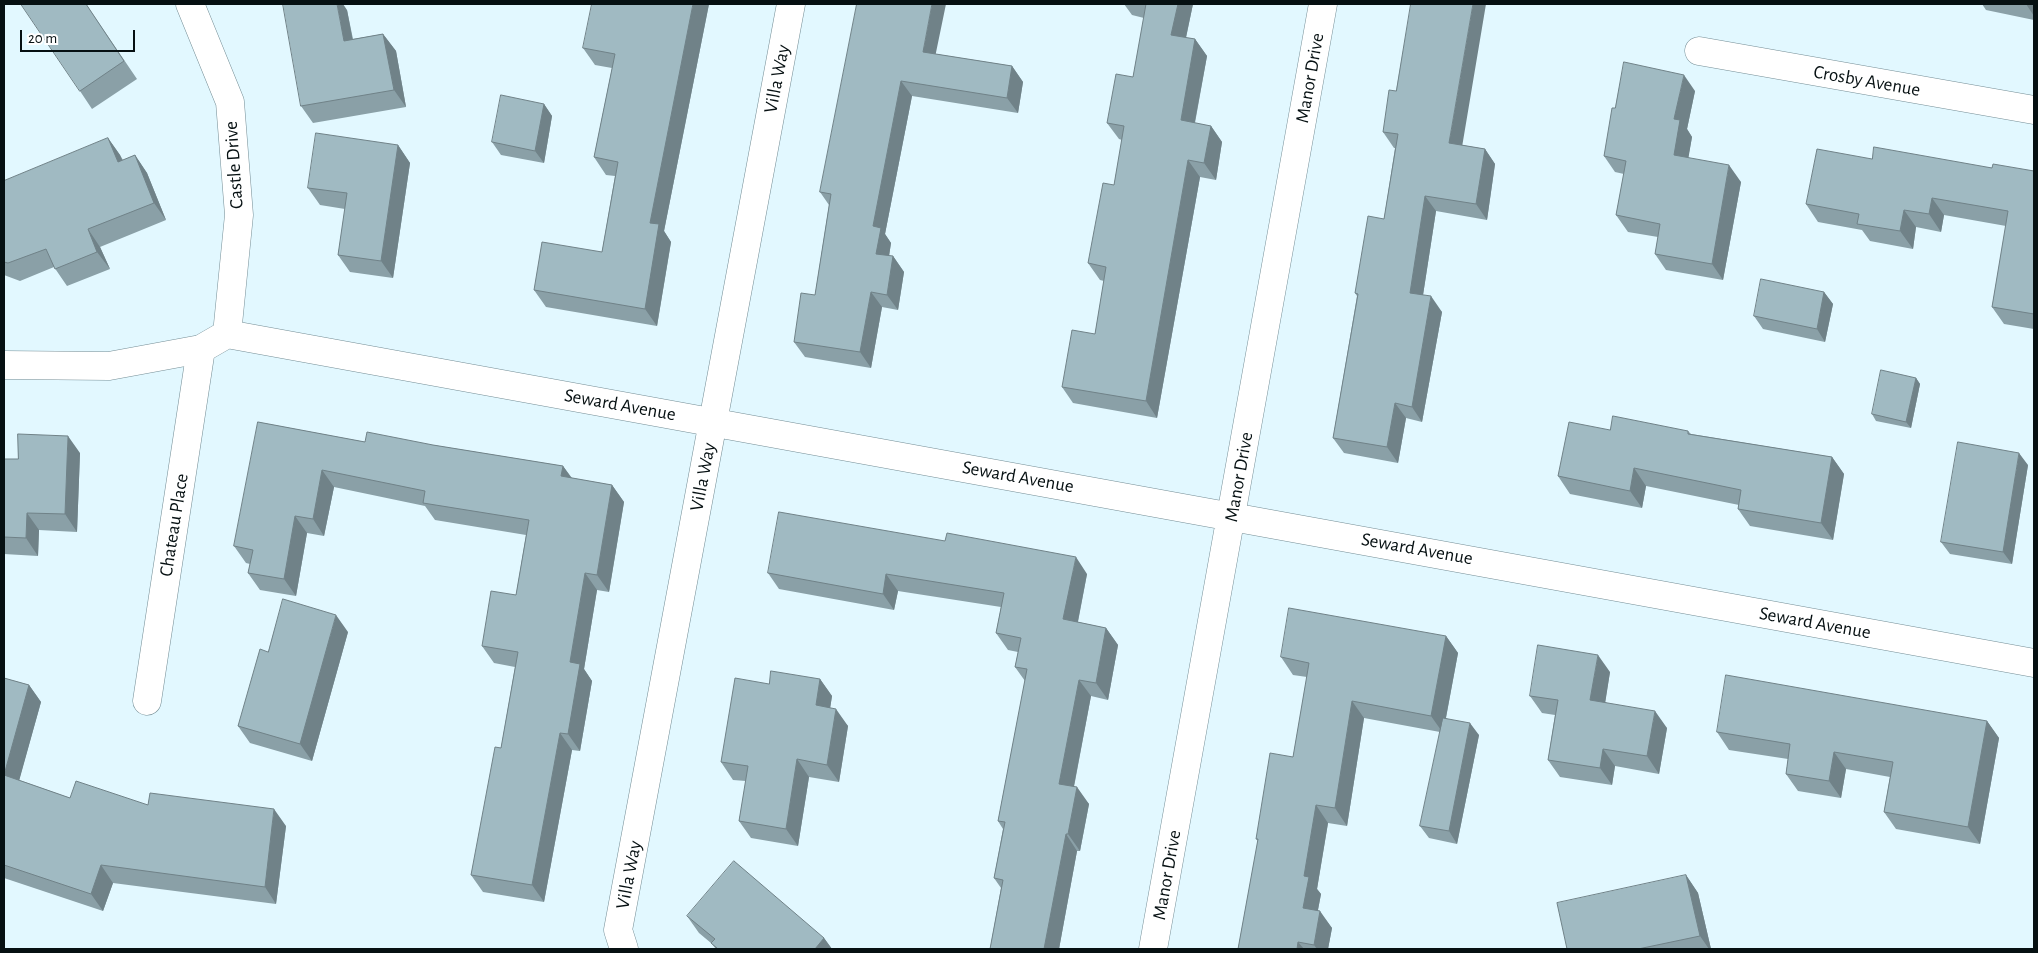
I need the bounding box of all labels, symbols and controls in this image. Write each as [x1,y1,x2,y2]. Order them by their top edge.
scale bar [22,20,138,52]
text: 20 m [28,31,57,46]
street label: Manor Drive [1291,31,1329,125]
street label: Villa Way [759,43,795,115]
street label: Crosby Avenue [1812,60,1922,102]
street label: Castle Drive [220,120,248,210]
street label: Seward Avenue [562,384,678,426]
street label: Manor Drive [1220,430,1258,524]
street label: Villa Way [685,441,721,513]
street label: Seward Avenue [960,456,1076,498]
street label: Chateau Place [155,472,193,578]
street label: Seward Avenue [1359,528,1475,570]
street label: Seward Avenue [1757,602,1873,644]
street label: Manor Drive [1148,828,1186,922]
street label: Villa Way [611,839,647,911]

